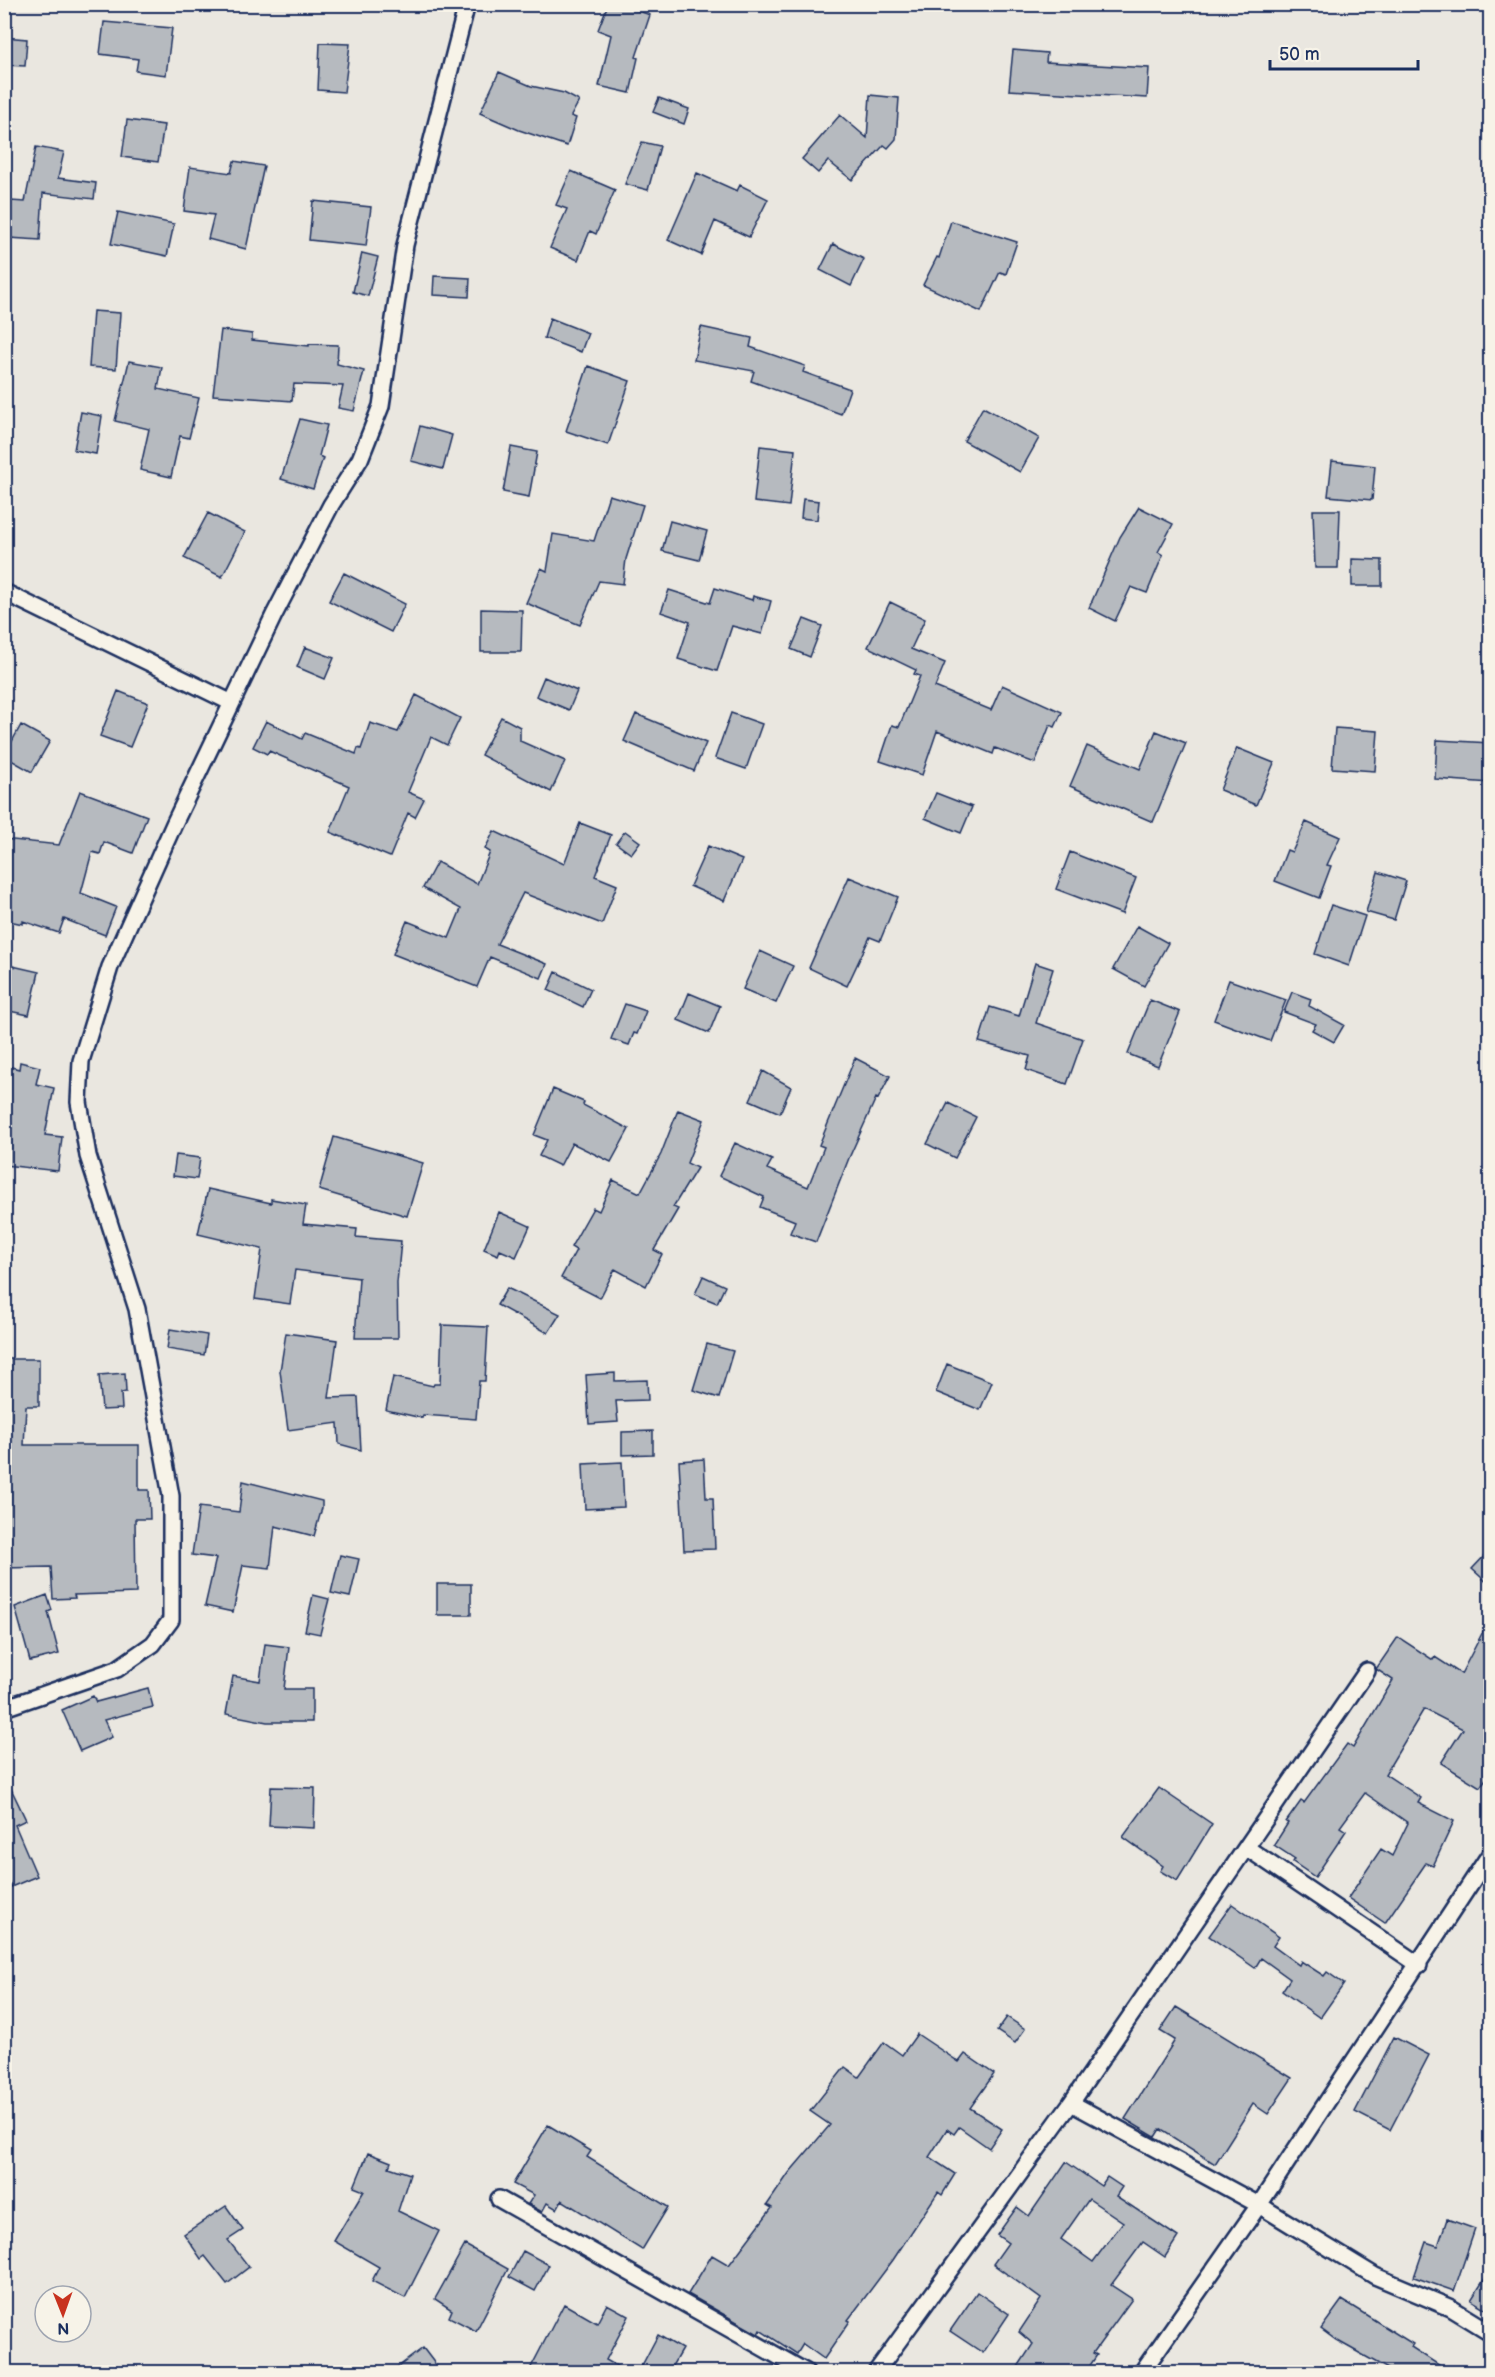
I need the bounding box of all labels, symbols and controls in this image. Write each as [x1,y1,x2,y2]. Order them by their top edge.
scale bar [1270,33,1418,71]
text: 50 m [1279,44,1320,65]
north arrow [33,2284,93,2344]
text: N [57,2318,69,2337]

